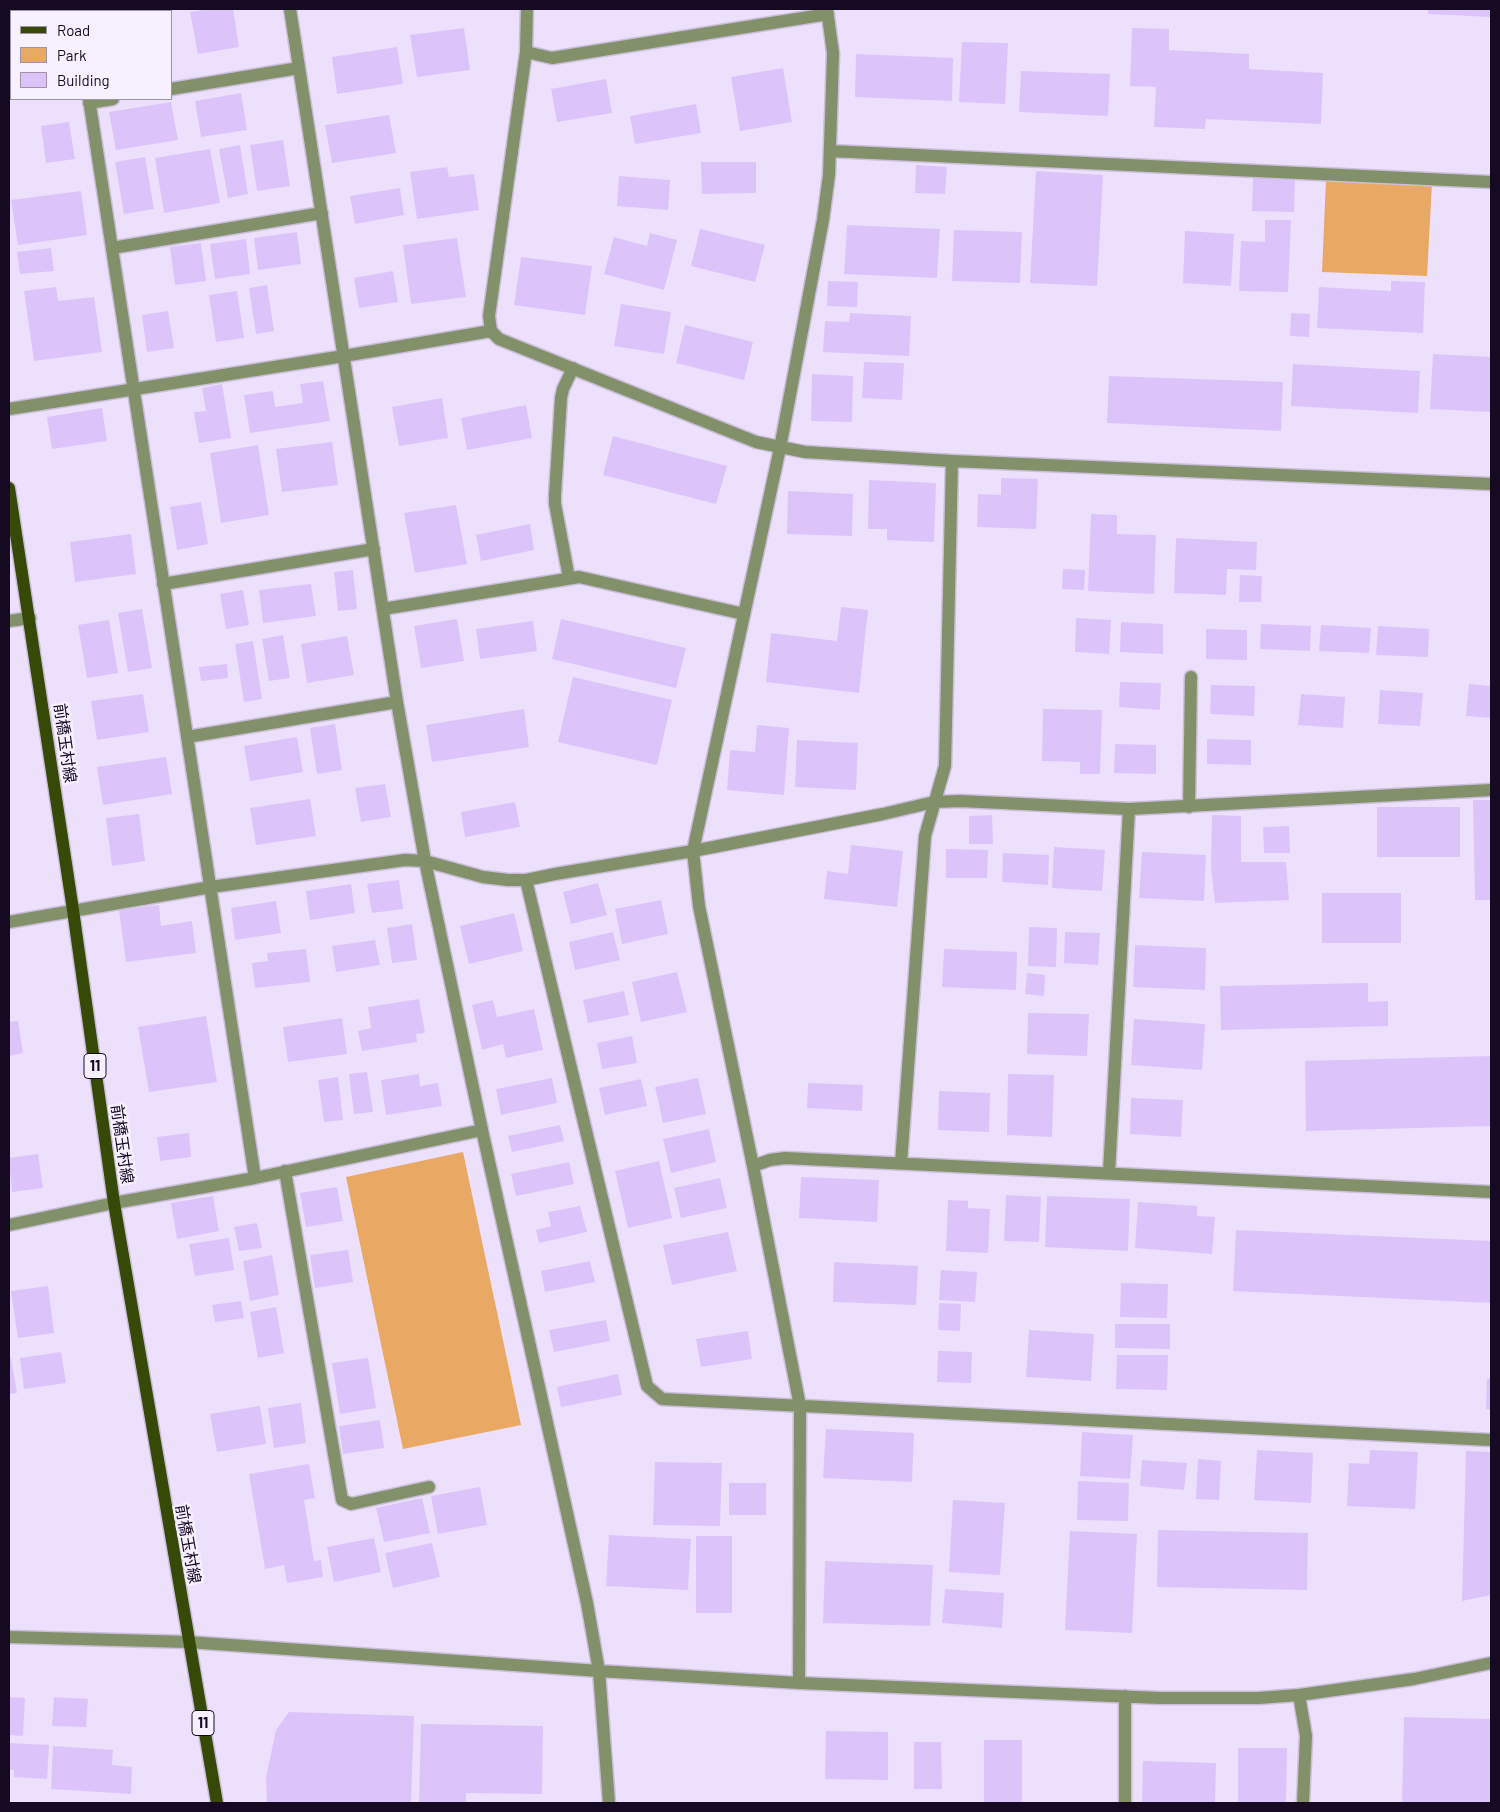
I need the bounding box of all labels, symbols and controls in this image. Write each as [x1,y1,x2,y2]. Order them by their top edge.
legend [10,10,172,100]
text: Road [57,21,90,39]
text: Park [57,46,86,64]
text: Building [57,71,110,89]
street label: 前橋玉村線 [50,702,80,784]
road number: 11 [84,1054,106,1078]
street label: 前橋玉村線 [107,1103,137,1185]
street label: 前橋玉村線 [172,1503,204,1585]
road number: 11 [192,1710,214,1736]

